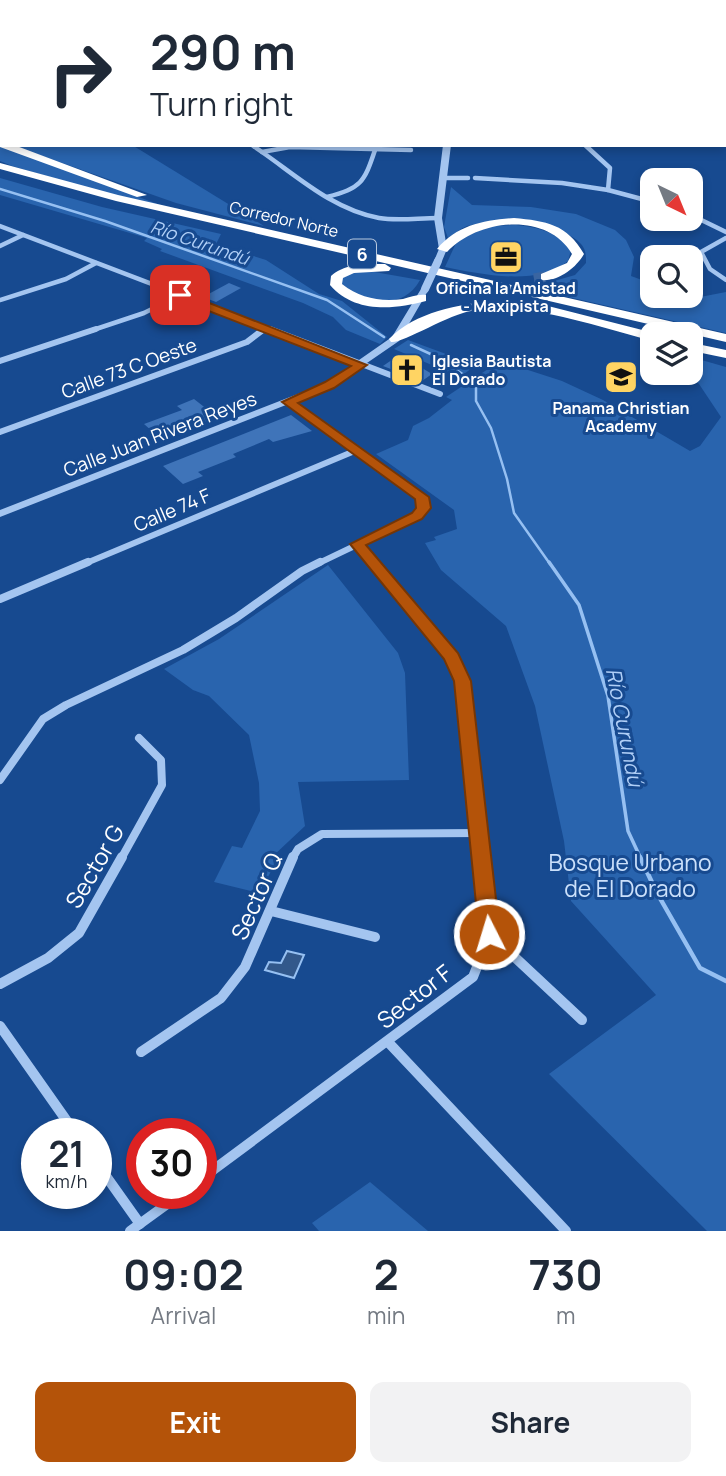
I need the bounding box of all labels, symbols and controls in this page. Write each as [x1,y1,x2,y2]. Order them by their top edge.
text: 290 m [150,18,296,85]
icon: right [35,28,126,119]
text: Turn right [150,82,293,126]
north arrow [640,168,704,231]
map controls [640,168,703,385]
street label: Corredor Norte [227,196,341,242]
water label: Río Curundú [148,214,254,270]
office icon: Oficina la Amistad - Maxipista [487,238,525,276]
road number: 6 [348,240,376,268]
button: search [640,245,703,308]
pin [150,265,210,325]
icon: arrive [161,276,199,314]
place label: Oficina la Amistad - Maxipista [436,277,576,317]
button: layers [640,322,703,385]
street label: Calle 73 C Oeste [58,331,200,405]
place label: Iglesia Bautista El Dorado [432,350,552,390]
church icon: Iglesia Bautista El Dorado [388,351,426,389]
school or university icon: Panama Christian Academy [602,358,640,396]
street label: Calle Juan Rivera Reyes [60,385,260,483]
place label: Panama Christian Academy [552,397,690,437]
street label: Calle 74 F [130,482,215,538]
water label: Río Curundú [600,666,650,790]
street label: Sector G [57,818,131,914]
park label: Bosque Urbano de El Dorado [548,846,712,904]
street label: Sector Q [223,847,289,945]
position arrow [452,897,526,971]
street label: Sector F [370,956,459,1035]
speed limit sign: 30 [126,1118,217,1209]
text: 21 [48,1130,85,1178]
text: km/h [46,1169,87,1193]
text: 09:02 [123,1245,244,1303]
text: 2 [374,1245,399,1303]
text: 730 [528,1245,603,1303]
text: Arrival [151,1299,216,1331]
text: min [367,1299,405,1331]
text: m [556,1299,575,1331]
button: Exit [35,1382,356,1462]
button: Share [370,1382,691,1462]

